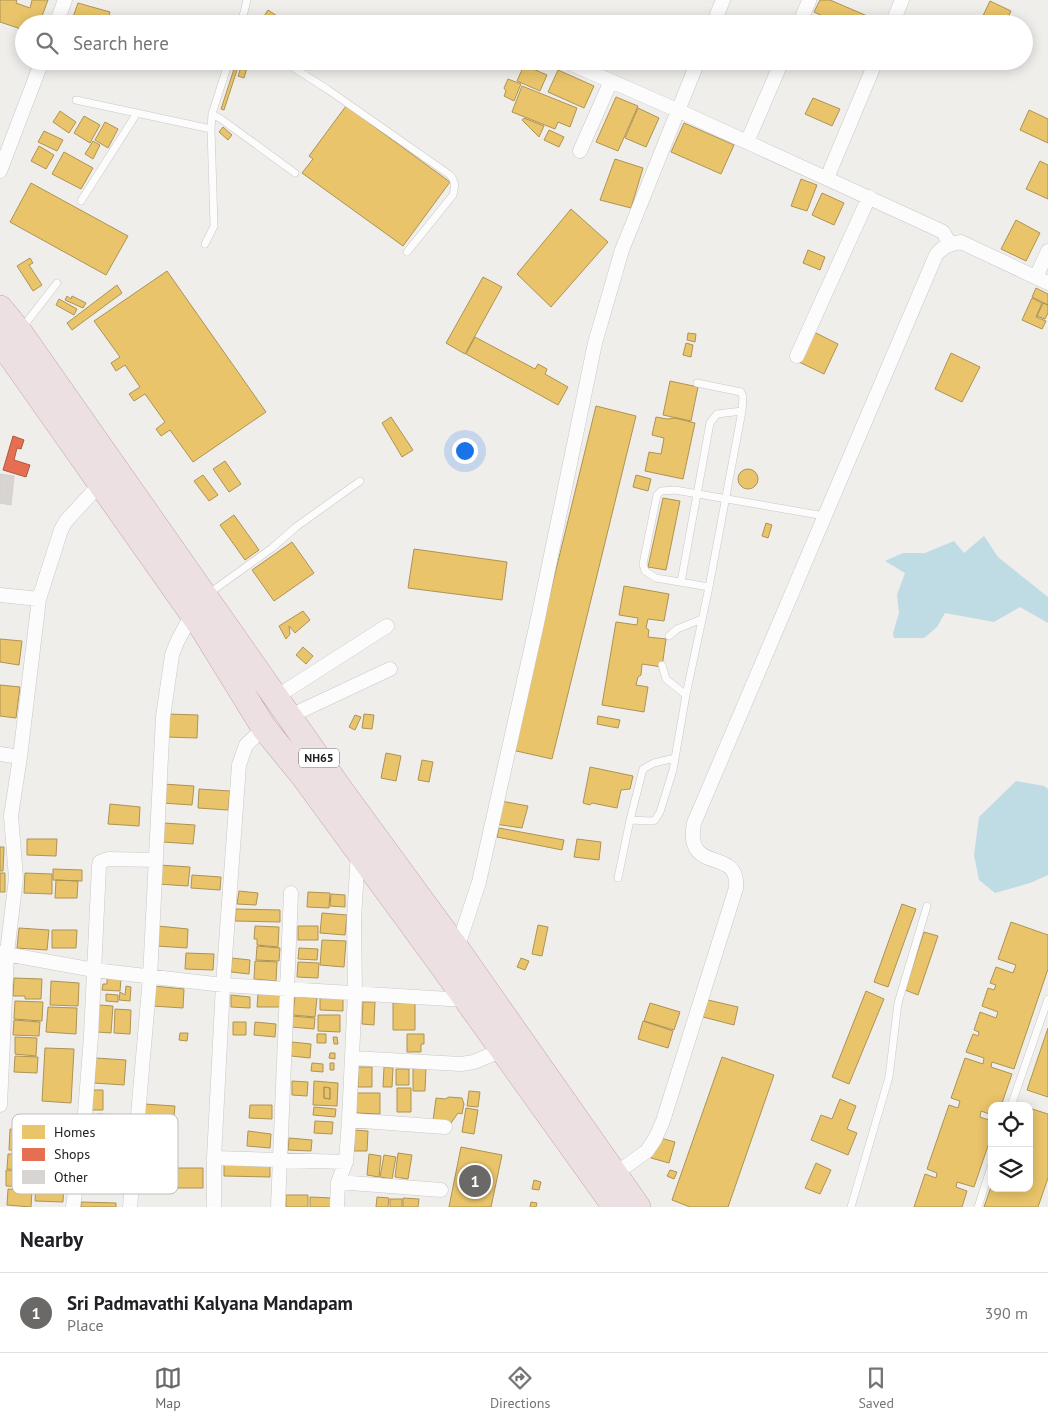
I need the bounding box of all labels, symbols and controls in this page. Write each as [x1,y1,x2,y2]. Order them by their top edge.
search box [15,15,1033,70]
icon: search [33,29,61,57]
text: Search here [73,31,169,55]
your location [452,438,478,464]
road number: NH65 [299,748,339,768]
map controls [988,1102,1033,1192]
button: locate [988,1102,1033,1147]
legend [12,1114,178,1194]
text: Homes [54,1123,95,1141]
text: Shops [54,1145,90,1163]
button: layers [988,1147,1033,1192]
pin: 1 [459,1162,491,1200]
text: Other [54,1168,88,1186]
text: Nearby [20,1226,83,1253]
text: Sri Padmavathi Kalyana Mandapam [67,1291,353,1315]
text: 1 [31,1303,41,1323]
text: 390 m [985,1303,1028,1323]
text: Place [67,1315,104,1335]
tab: Map [154,1364,182,1412]
tab: Directions [490,1364,550,1412]
tab: Saved [858,1364,894,1412]

